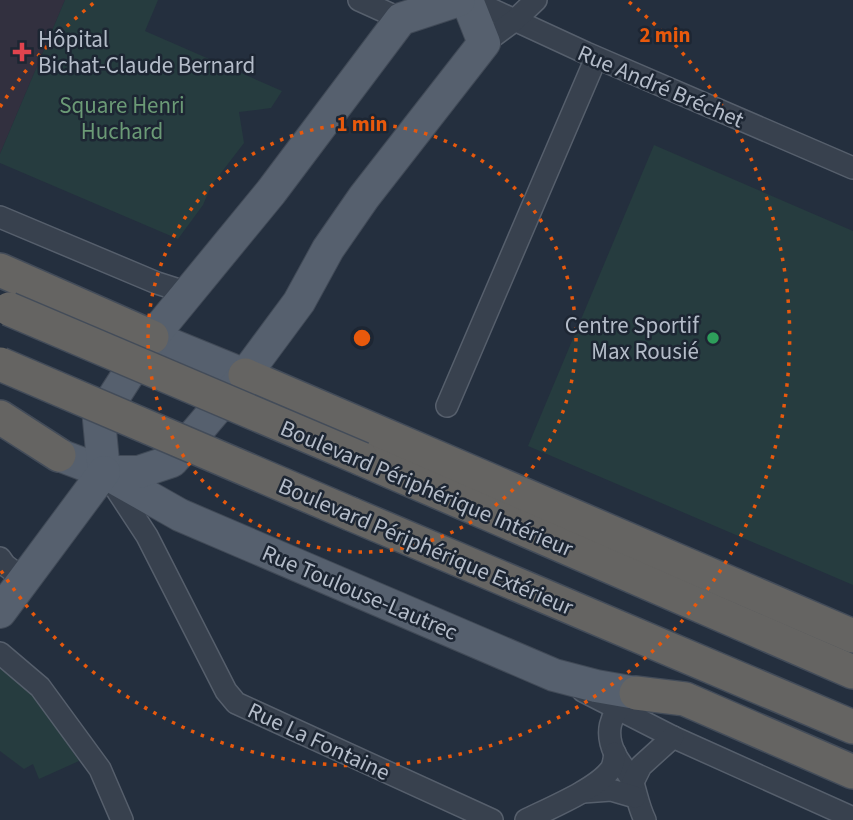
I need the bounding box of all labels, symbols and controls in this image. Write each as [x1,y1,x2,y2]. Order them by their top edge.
text: 2 min [639,20,691,50]
place label: Hôpital Bichat-Claude Bernard [38,23,255,82]
street label: Rue André Bréchet [573,37,749,136]
marker: Hôpital Bichat-Claude Bernard [12,42,32,62]
park label: Square Henri Huchard [59,89,185,148]
text: 1 min [336,109,388,139]
place label: Centre Sportif Max Rousié [565,309,700,368]
centre of rings [350,326,374,350]
marker: Centre Sportif Max Rousié [705,330,721,346]
street label: Boulevard Périphérique Intérieur [275,412,579,566]
street label: Boulevard Périphérique Extérieur [273,469,579,624]
street label: Rue Toulouse-Lautrec [257,536,463,649]
street label: Rue La Fontaine [242,694,395,789]

